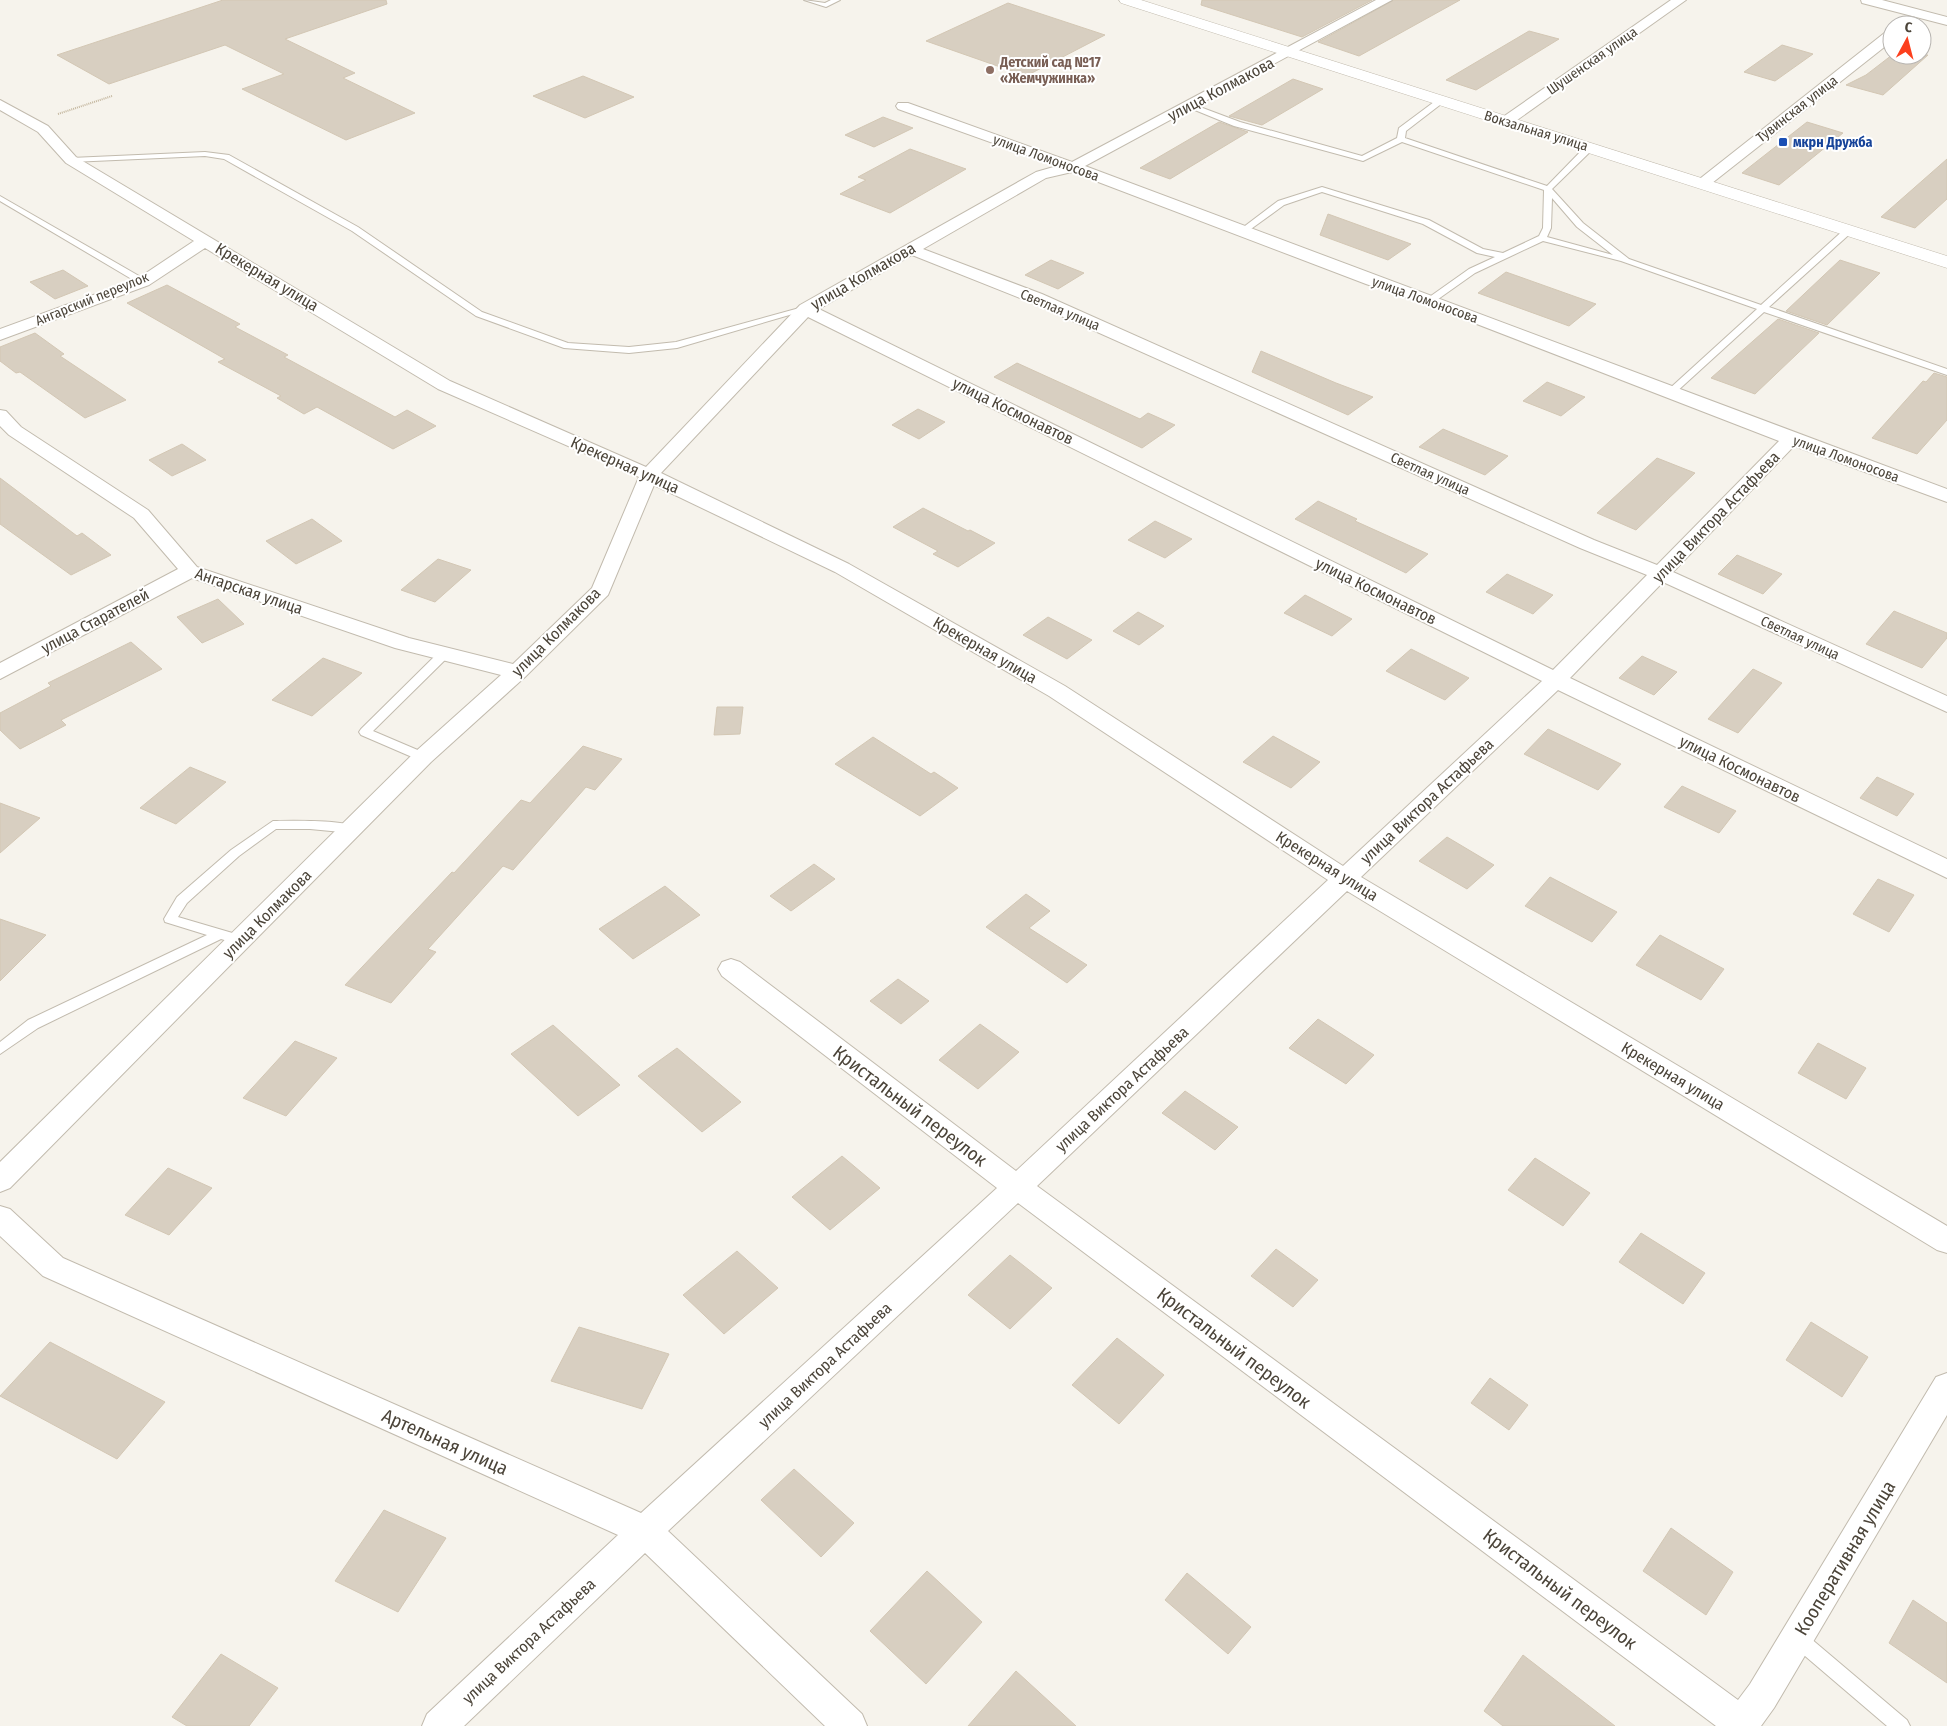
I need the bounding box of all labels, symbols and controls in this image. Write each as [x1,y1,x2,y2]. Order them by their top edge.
north arrow [1882,15,1932,65]
text: С [1904,19,1914,37]
street label: Шушенская улица [1543,23,1641,99]
street label: улица Колмакова [1165,53,1278,125]
place label: Детский сад №17 «Жемчужинка» [999,54,1101,87]
marker: Детский сад №17 «Жемчужинка» [984,64,996,76]
street label: Тувинская улица [1753,72,1841,146]
street label: Вокзальная улица [1482,107,1590,155]
street label: улица Ломоносова [991,131,1101,185]
place label: мкрн Дружба [1793,134,1873,151]
marker: мкрн Дружба [1777,136,1789,148]
street label: улица Колмакова [807,238,919,314]
street label: Крекерная улица [212,239,322,315]
street label: Ангарский переулок [33,268,152,330]
street label: улица Ломоносова [1370,273,1480,327]
street label: Светлая улица [1018,286,1103,334]
street label: улица Космонавтов [949,373,1077,449]
street label: улица Ломоносова [1791,432,1901,486]
street label: Крекерная улица [568,433,682,498]
street label: улица Виктора Астафьева [1648,447,1784,587]
street label: Светлая улица [1388,449,1472,499]
street label: улица Космонавтов [1312,553,1440,629]
street label: Ангарская улица [193,564,305,618]
street label: улица Колмакова [508,584,604,680]
street label: улица Старателей [38,585,152,657]
street label: Светлая улица [1758,612,1842,664]
street label: Крекерная улица [930,613,1040,688]
street label: улица Космонавтов [1676,731,1804,807]
street label: улица Виктора Астафьева [1357,734,1498,868]
street label: Крекерная улица [1272,827,1382,905]
street label: улица Колмакова [219,866,315,962]
street label: улица Виктора Астафьева [1052,1022,1193,1156]
street label: Крекерная улица [1618,1038,1728,1114]
street label: Кристальный переулок [829,1041,992,1171]
street label: Кристальный переулок [1153,1283,1316,1413]
street label: улица Виктора Астафьева [755,1298,896,1432]
street label: Артельная улица [378,1404,512,1480]
street label: Кооперативная улица [1790,1476,1900,1640]
street label: Кристальный переулок [1479,1524,1642,1654]
street label: улица Виктора Астафьева [459,1574,600,1708]

